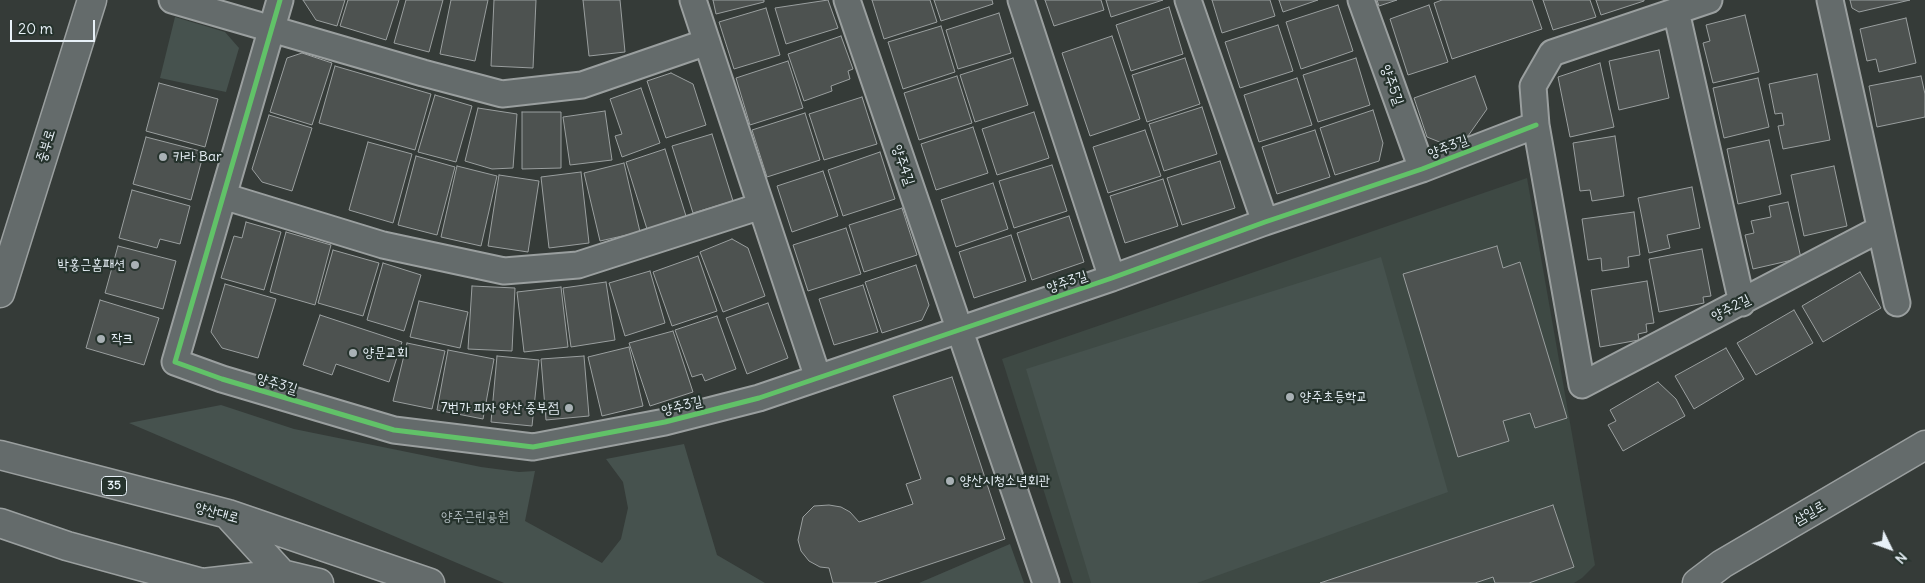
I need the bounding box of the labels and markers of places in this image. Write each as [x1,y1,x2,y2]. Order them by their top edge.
place label: 카라 Bar [173,149,222,165]
marker: 카라 Bar [157,151,169,163]
place label: 박홍근홈패션 [57,257,125,273]
marker: 박홍근홈패션 [129,259,141,271]
place label: 작크 [111,331,134,347]
marker: 작크 [95,333,107,345]
place label: 양문교회 [363,345,408,361]
marker: 양문교회 [347,347,359,359]
place label: 양주초등학교 [1300,389,1368,405]
marker: 양주초등학교 [1284,391,1296,403]
place label: 7번가 피자 양산 중부점 [441,400,559,416]
marker: 7번가 피자 양산 중부점 [563,402,575,414]
place label: 양산시청소년회관 [960,473,1050,489]
marker: 양산시청소년회관 [944,475,956,487]

